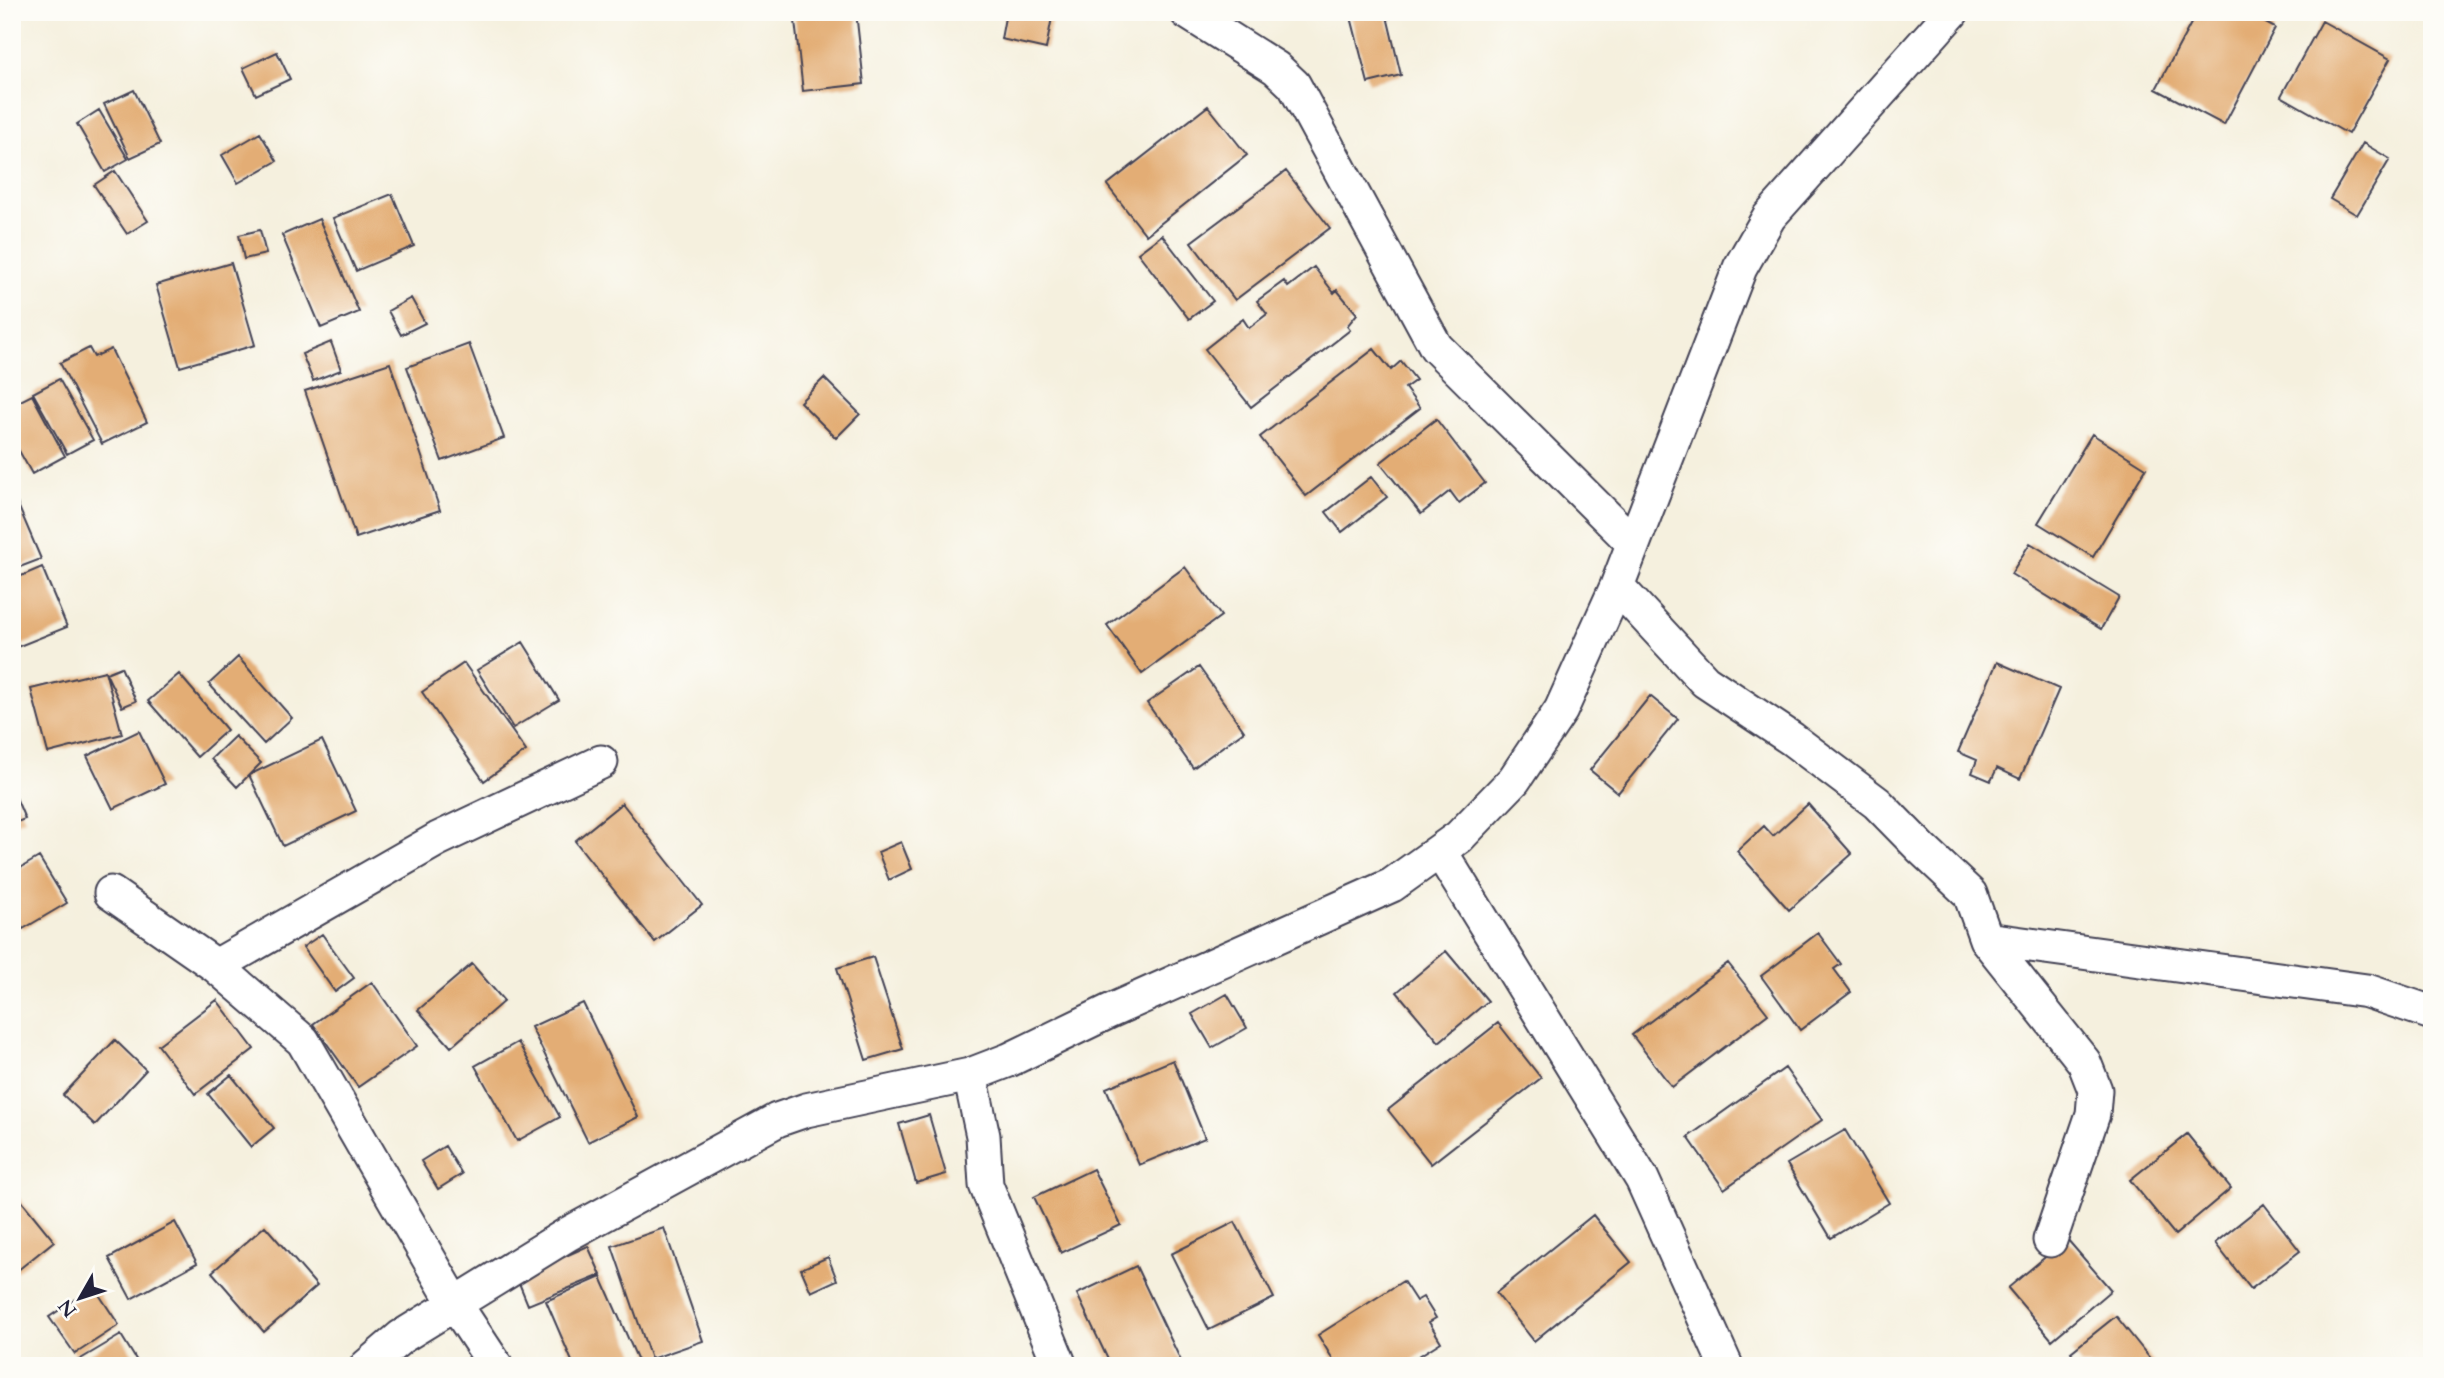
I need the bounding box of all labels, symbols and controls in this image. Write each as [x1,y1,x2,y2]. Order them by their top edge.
north arrow [46,1262,116,1332]
text: N [52,1293,83,1323]

